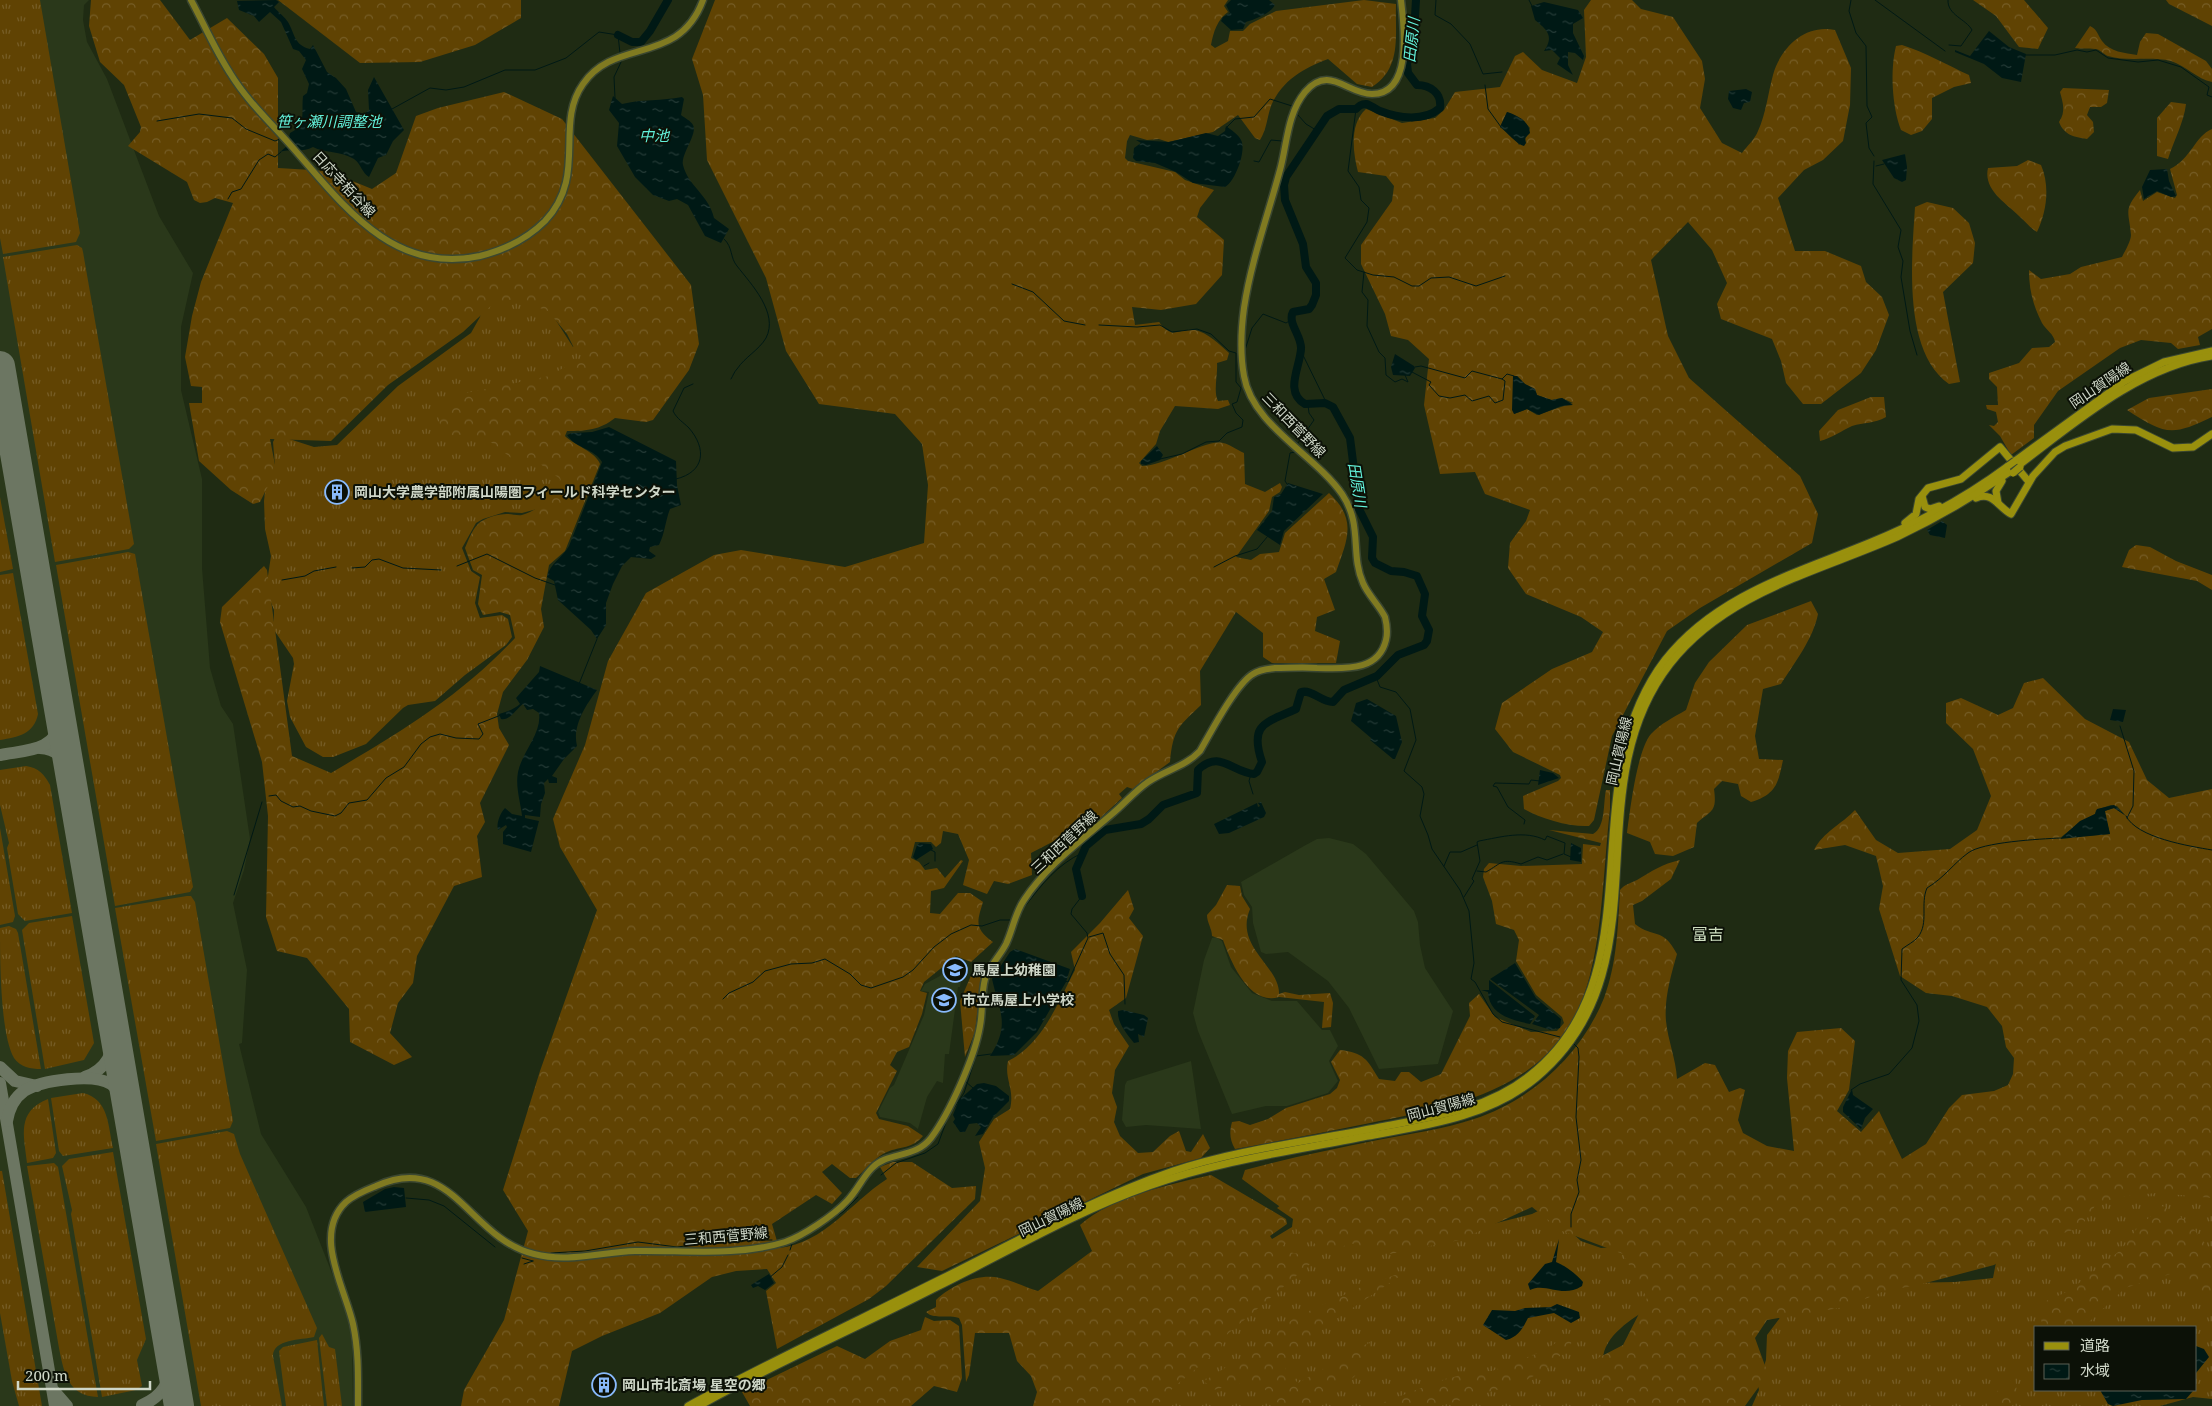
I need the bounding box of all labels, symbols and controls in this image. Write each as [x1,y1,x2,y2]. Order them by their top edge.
water label: 田原川 [1399,14,1424,63]
water label: 笹ヶ瀬川調整池 [276,111,383,131]
water label: 中池 [639,125,671,145]
street label: 日応寺栢谷線 [309,146,380,221]
street label: 岡山賀陽線 [2065,357,2134,412]
street label: 三和西菅野線 [1258,388,1330,461]
water label: 田原川 [1345,461,1372,511]
building icon: 岡山大学農学部附属山陽圏フィールド科学センター [324,479,350,505]
place label: 岡山大学農学部附属山陽圏フィールド科学センター [354,482,676,501]
street label: 岡山賀陽線 [1601,715,1636,787]
street label: 三和西菅野線 [1026,806,1101,877]
district label: 富吉 [1692,923,1724,945]
school or university icon: 馬屋上幼稚園 [942,957,968,983]
place label: 馬屋上幼稚園 [972,960,1056,979]
school or university icon: 市立馬屋上小学校 [931,987,957,1013]
place label: 市立馬屋上小学校 [962,990,1074,1009]
street label: 岡山賀陽線 [1405,1088,1477,1125]
street label: 岡山賀陽線 [1015,1193,1086,1240]
street label: 三和西菅野線 [683,1222,769,1249]
legend [2034,1326,2197,1391]
text: 道路 [2080,1335,2110,1355]
scale bar [18,1358,150,1390]
text: 水域 [2080,1360,2110,1380]
text: 200 m [25,1365,68,1385]
building icon: 岡山市北斎場 星空の郷 [591,1372,617,1398]
place label: 岡山市北斎場 星空の郷 [622,1375,766,1394]

